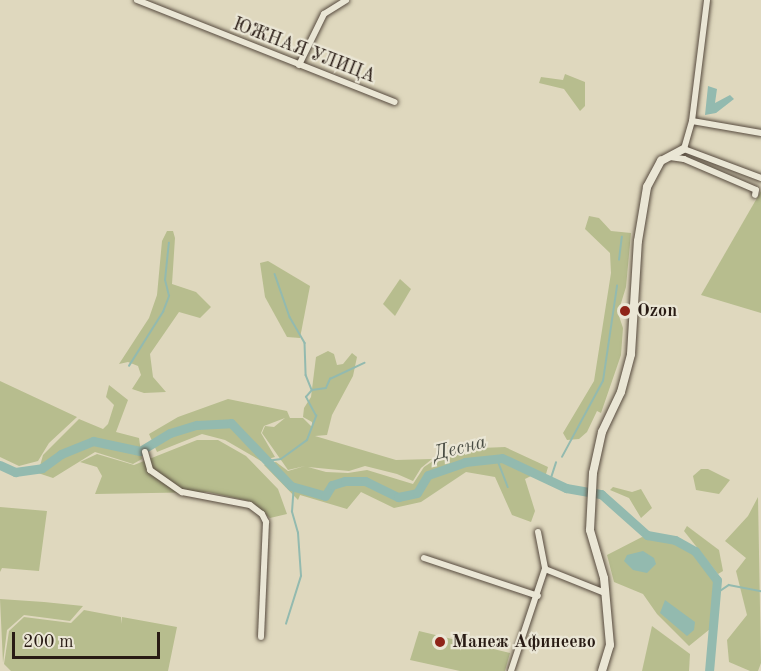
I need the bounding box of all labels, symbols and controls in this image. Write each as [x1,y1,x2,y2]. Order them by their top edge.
street label: ЮЖНАЯ УЛИЦА [230,14,378,88]
place label: Ozon [637,300,677,322]
marker: Ozon [618,304,632,318]
water label: Десна [431,431,489,467]
scale bar [15,620,164,658]
place label: Манеж Афинеево [452,631,596,653]
text: 200 m [23,633,74,651]
marker: Манеж Афинеево [433,635,447,649]

